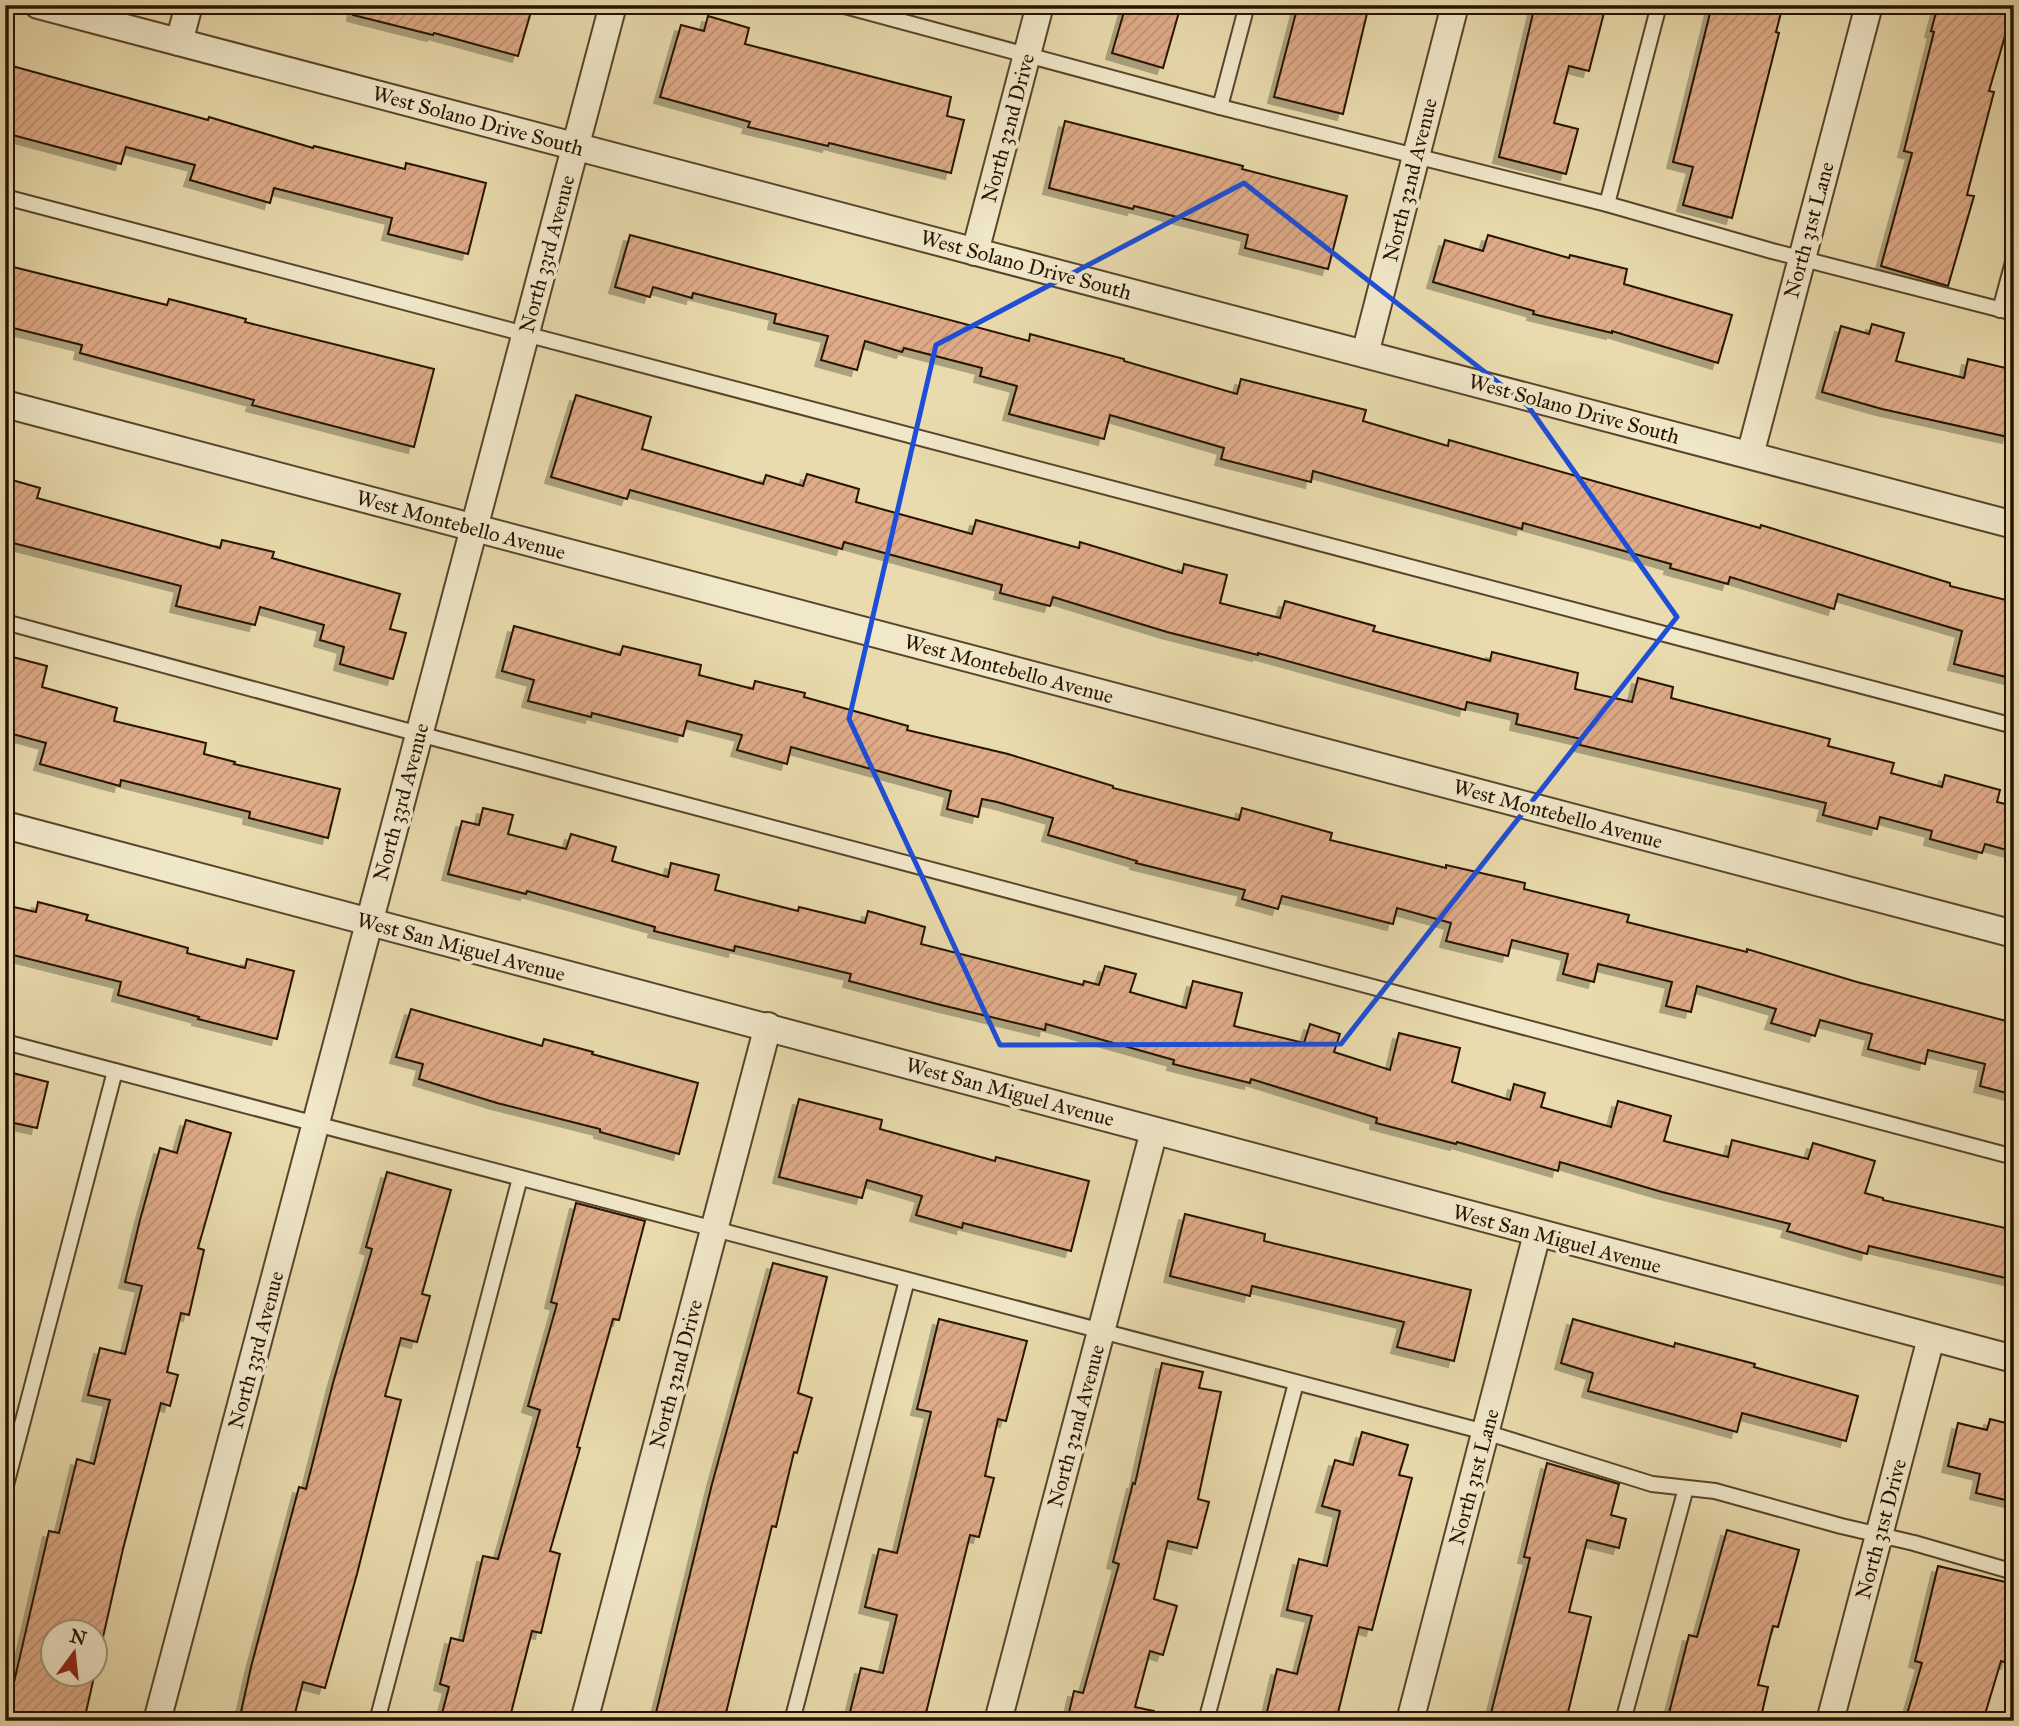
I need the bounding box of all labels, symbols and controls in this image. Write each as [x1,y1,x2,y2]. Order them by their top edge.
street label: North 32nd Drive [976,50,1040,205]
street label: West Solano Drive South [370,80,587,162]
street label: North 32nd Avenue [1377,95,1443,265]
street label: North 31st Lane [1778,159,1840,301]
street label: North 33rd Avenue [513,172,581,336]
street label: West Solano Drive South [918,224,1135,306]
street label: West Solano Drive South [1466,368,1683,450]
street label: West Montebello Avenue [354,485,569,566]
street label: West Montebello Avenue [902,629,1117,710]
street label: North 33rd Avenue [367,720,435,884]
street label: West Montebello Avenue [1451,774,1666,855]
street label: West San Miguel Avenue [354,907,568,987]
street label: West San Miguel Avenue [903,1052,1117,1132]
street label: West San Miguel Avenue [1450,1199,1664,1279]
street label: North 33rd Avenue [222,1268,290,1432]
street label: North 32nd Drive [644,1296,708,1451]
street label: North 32nd Avenue [1042,1341,1110,1510]
street label: North 31st Lane [1443,1406,1505,1548]
street label: North 31st Drive [1850,1456,1912,1602]
north arrow [38,1618,108,1688]
text: N [68,1624,89,1650]

